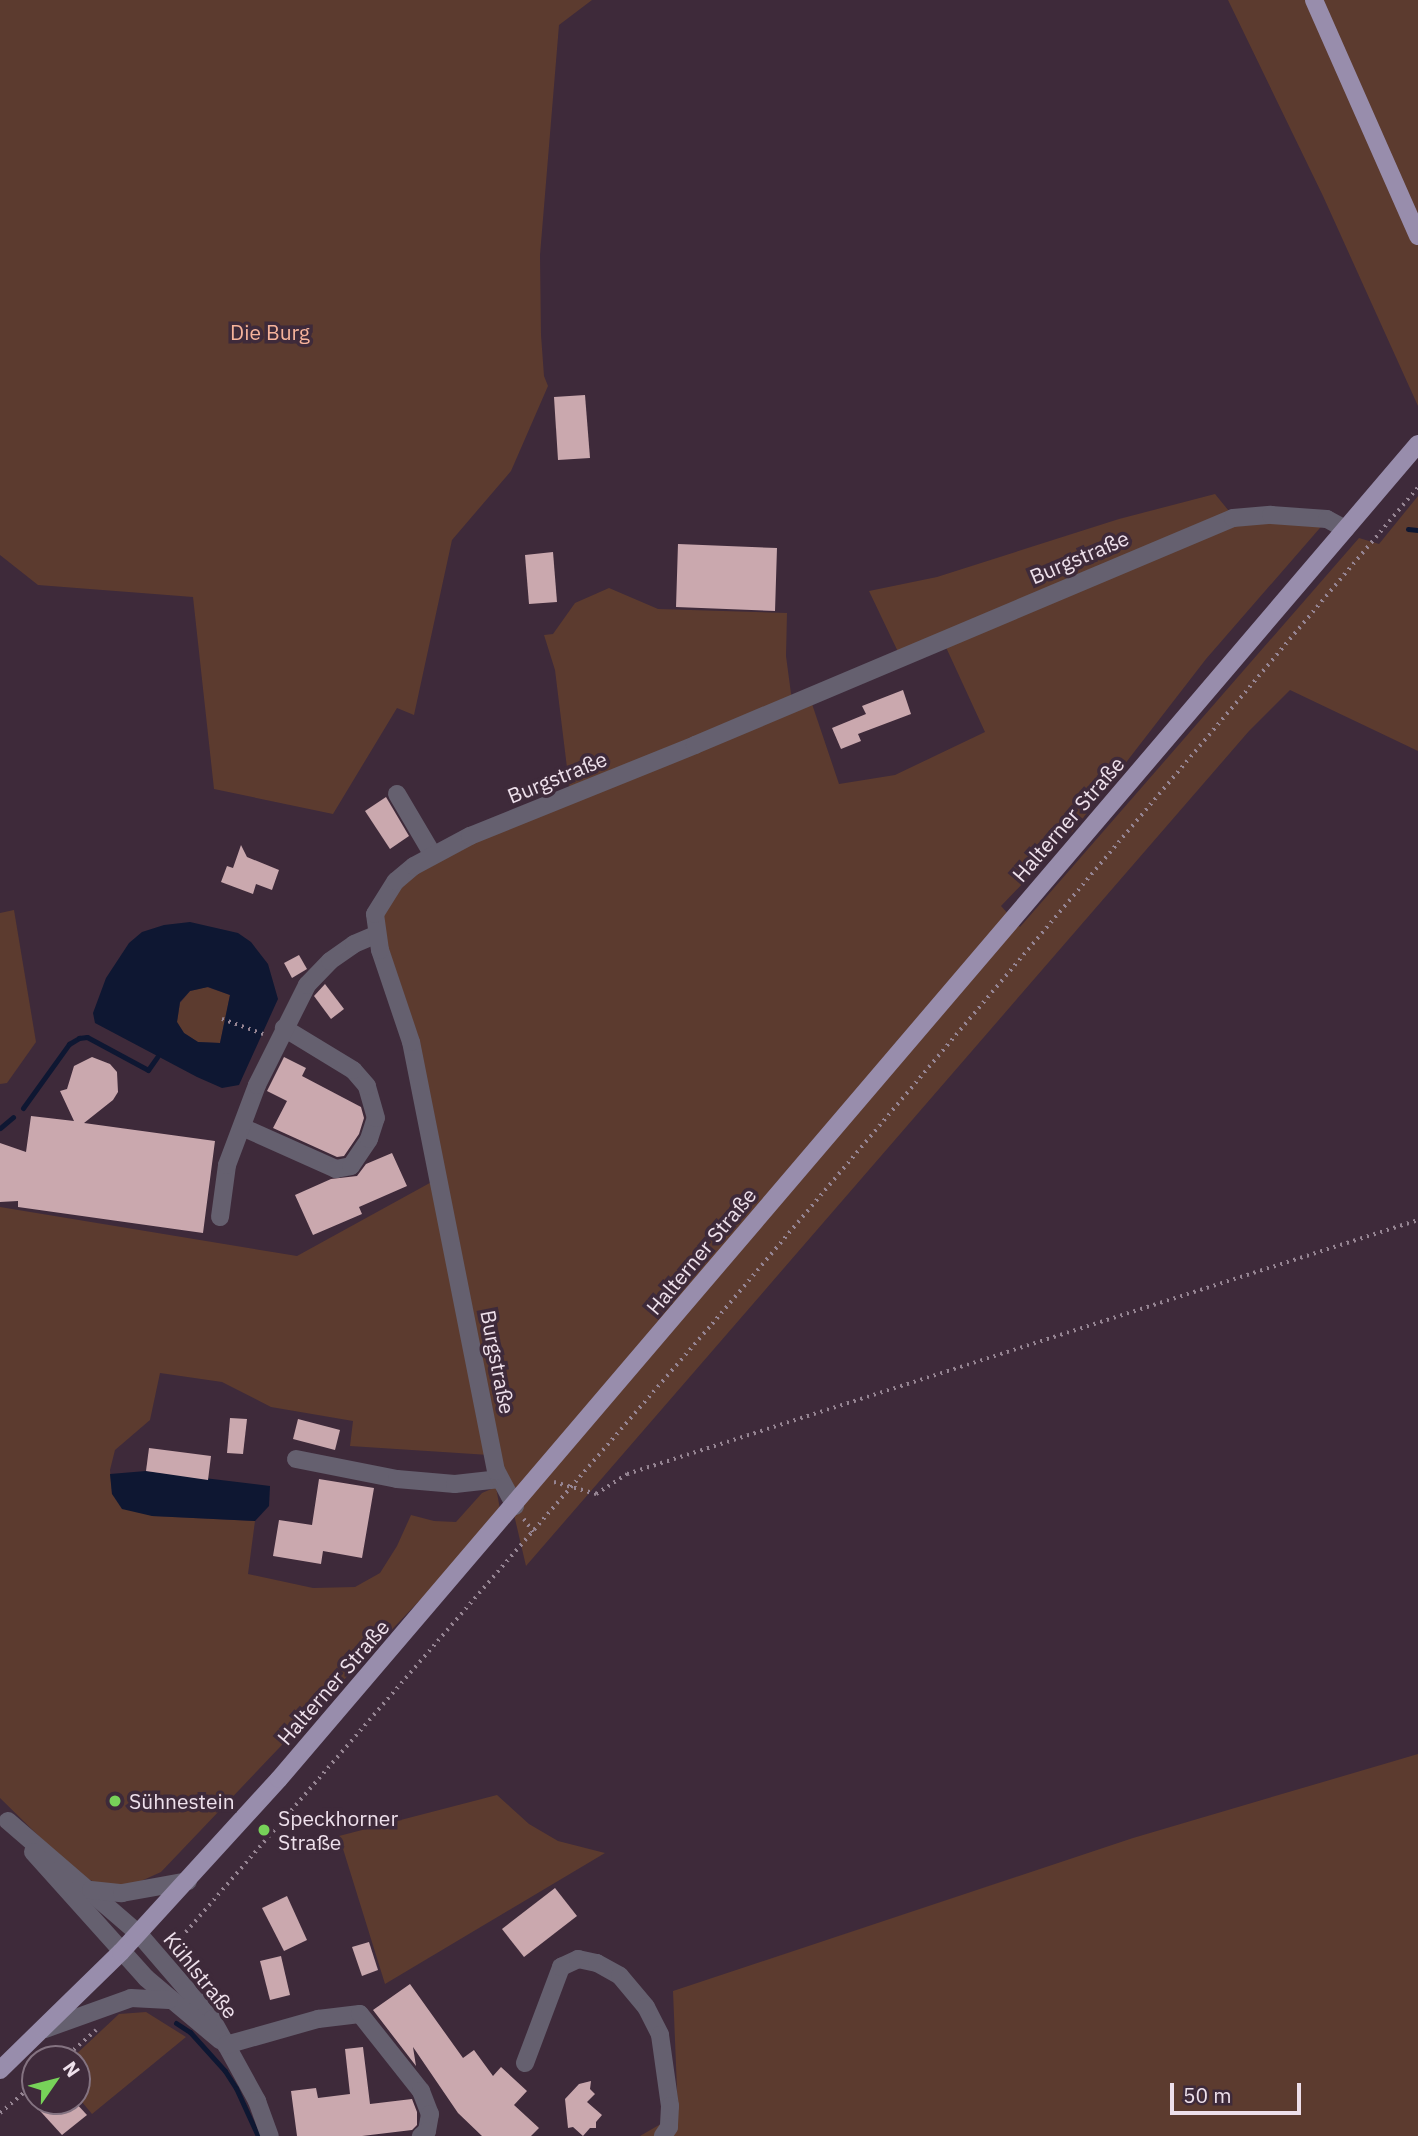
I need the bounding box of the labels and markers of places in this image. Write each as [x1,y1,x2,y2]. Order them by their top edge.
place label: Sühnestein [129,1788,235,1814]
marker: Sühnestein [107,1793,123,1809]
place label: Speckhorner Straße [278,1805,398,1855]
marker: Speckhorner Straße [256,1822,272,1838]

